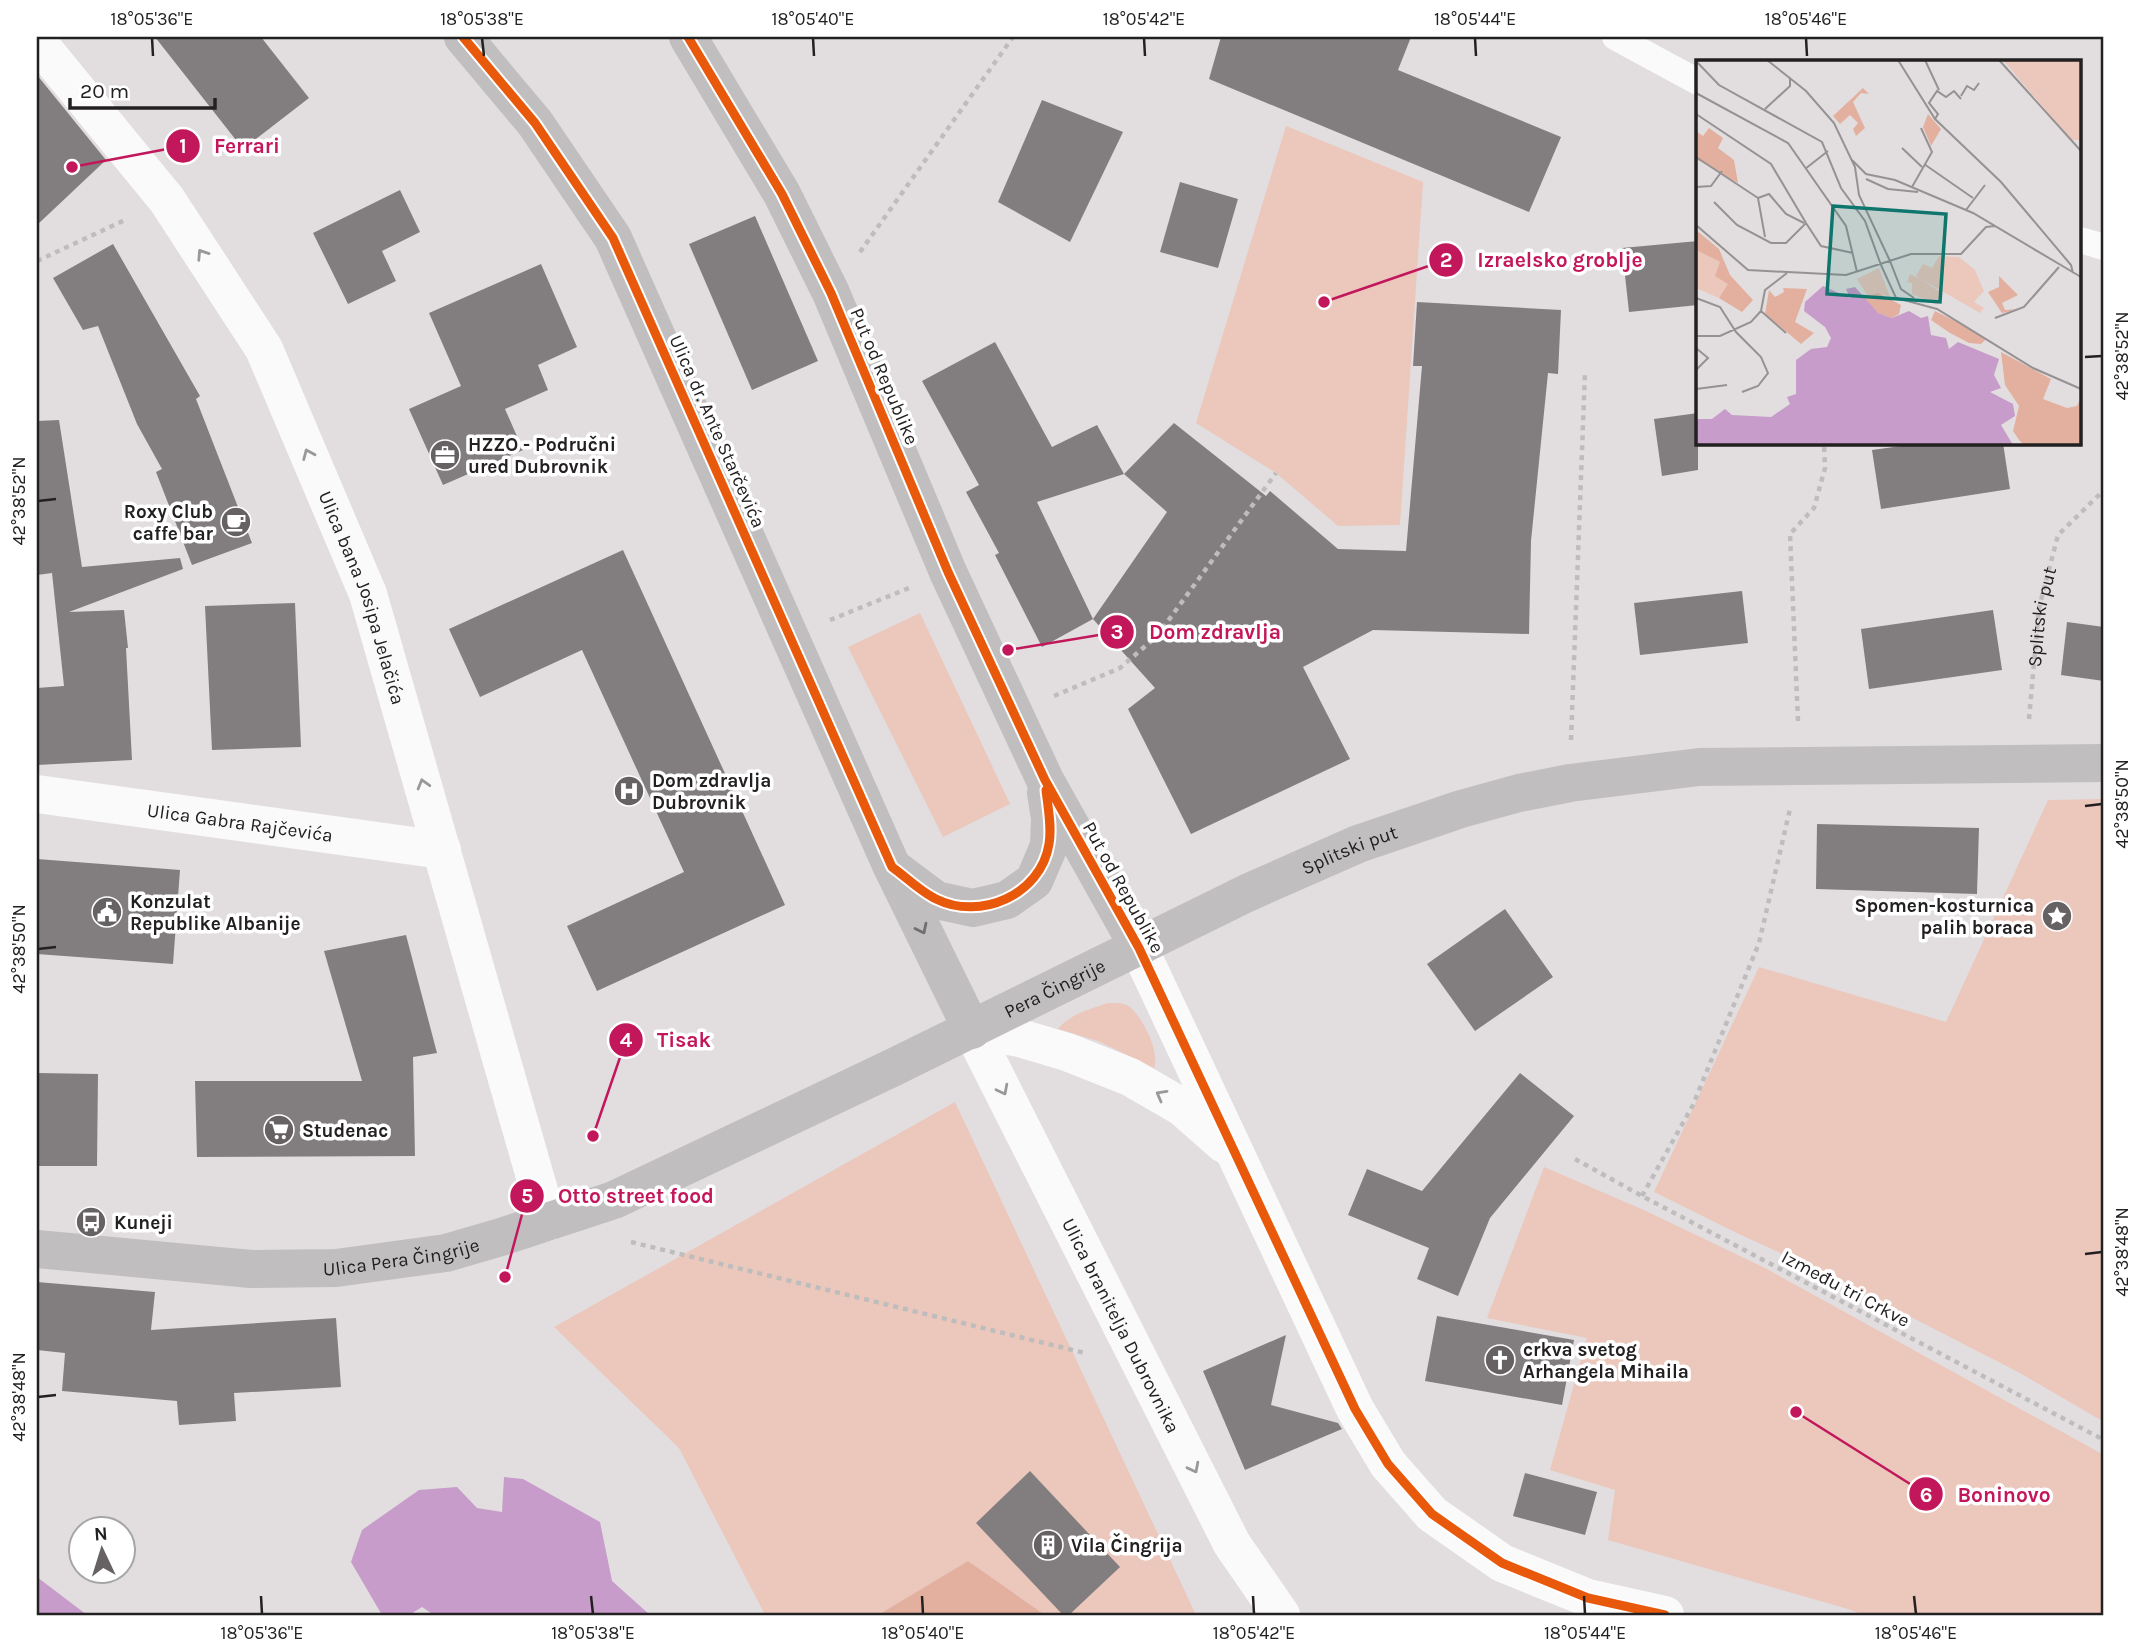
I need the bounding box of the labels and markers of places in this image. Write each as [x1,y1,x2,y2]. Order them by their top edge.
callout: Ferrari [166,125,294,167]
callout: Izraelsko groblje [1429,239,1657,281]
place label: HZZO - Područni ured Dubrovnik [468,434,616,478]
office icon: HZZO - Područni ured Dubrovnik [428,438,462,472]
place label: Roxy Club caffe bar [124,501,214,545]
cafe icon: Roxy Club caffe bar [219,505,253,539]
callout: Dom zdravlja [1100,611,1295,653]
place label: Dom zdravlja Dubrovnik [652,770,771,814]
hospital icon: Dom zdravlja Dubrovnik [612,774,646,808]
place label: Konzulat Republike Albanije [130,891,301,935]
public building icon: Konzulat Republike Albanije [90,895,124,929]
place label: Spomen-kosturnica palih boraca [1854,895,2034,939]
place icon: Spomen-kosturnica palih boraca [2040,899,2074,933]
callout: Tisak [608,1019,725,1061]
supermarket icon: Studenac [262,1113,296,1147]
place label: Studenac [302,1120,388,1142]
callout: Otto street food [509,1175,728,1217]
bus stop icon: Kuneji [74,1205,108,1239]
place label: Kuneji [114,1212,173,1234]
place label: crkva svetog Arhangela Mihaila [1523,1339,1689,1383]
church icon: crkva svetog Arhangela Mihaila [1483,1343,1517,1377]
callout: Boninovo [1908,1473,2064,1515]
building icon: Vila Čingrija [1031,1528,1065,1562]
place label: Vila Čingrija [1071,1532,1183,1557]

